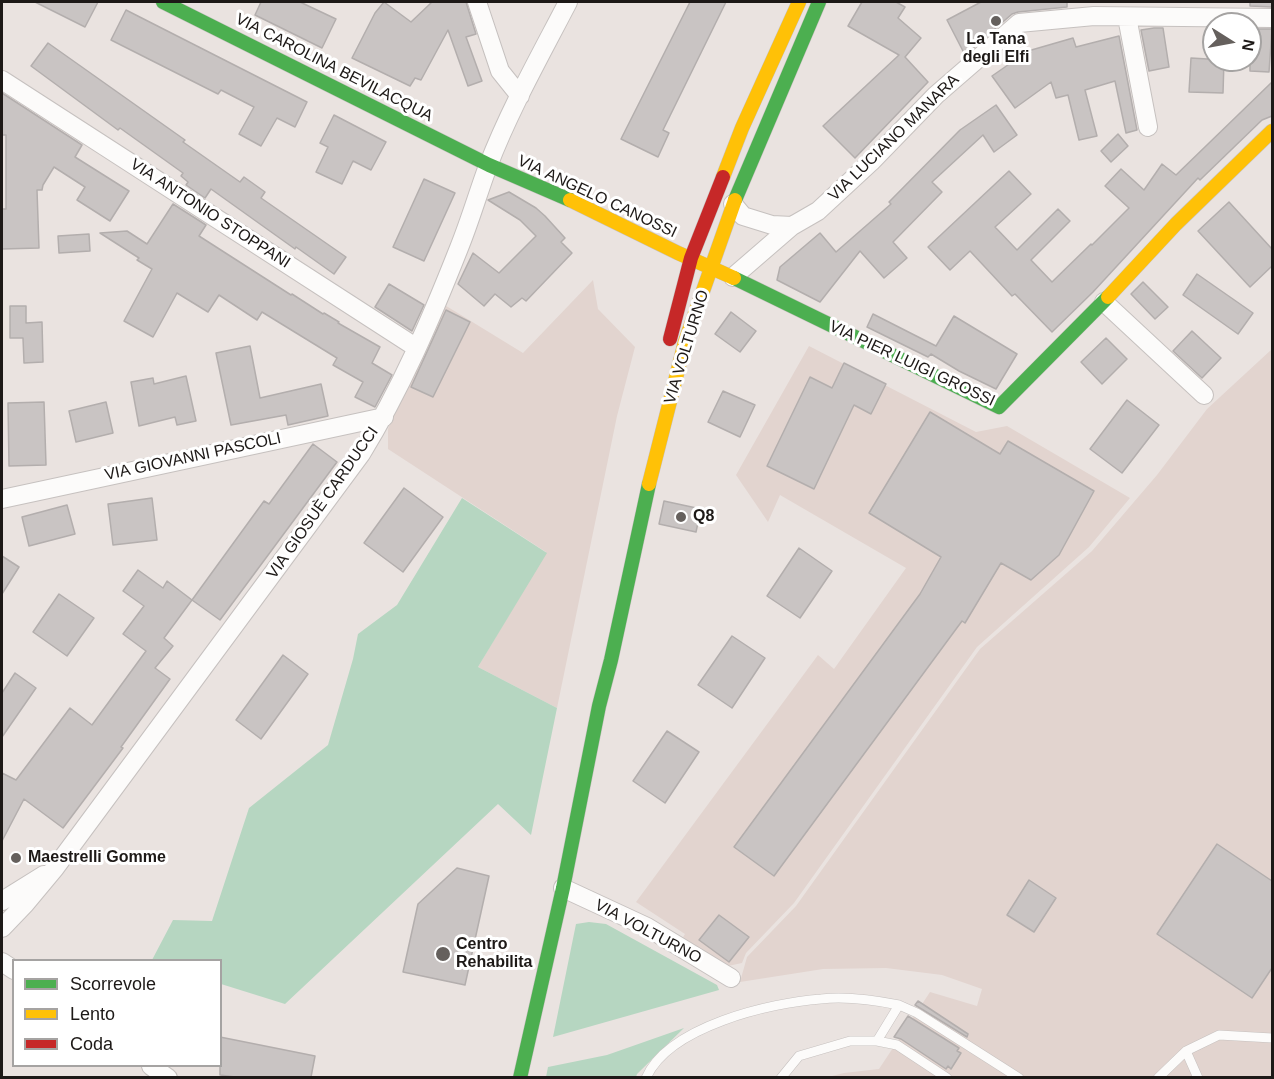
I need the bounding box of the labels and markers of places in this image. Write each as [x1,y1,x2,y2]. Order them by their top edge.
marker: La Tana degli Elfi [989,14,1003,28]
place label: La Tana degli Elfi [963,30,1029,68]
place label: Q8 [693,507,714,527]
marker: Q8 [674,510,688,524]
place label: Maestrelli Gomme [28,848,166,868]
marker: Maestrelli Gomme [9,851,23,865]
place label: Centro Rehabilita [456,935,532,973]
marker: Centro Rehabilita [434,945,452,963]

